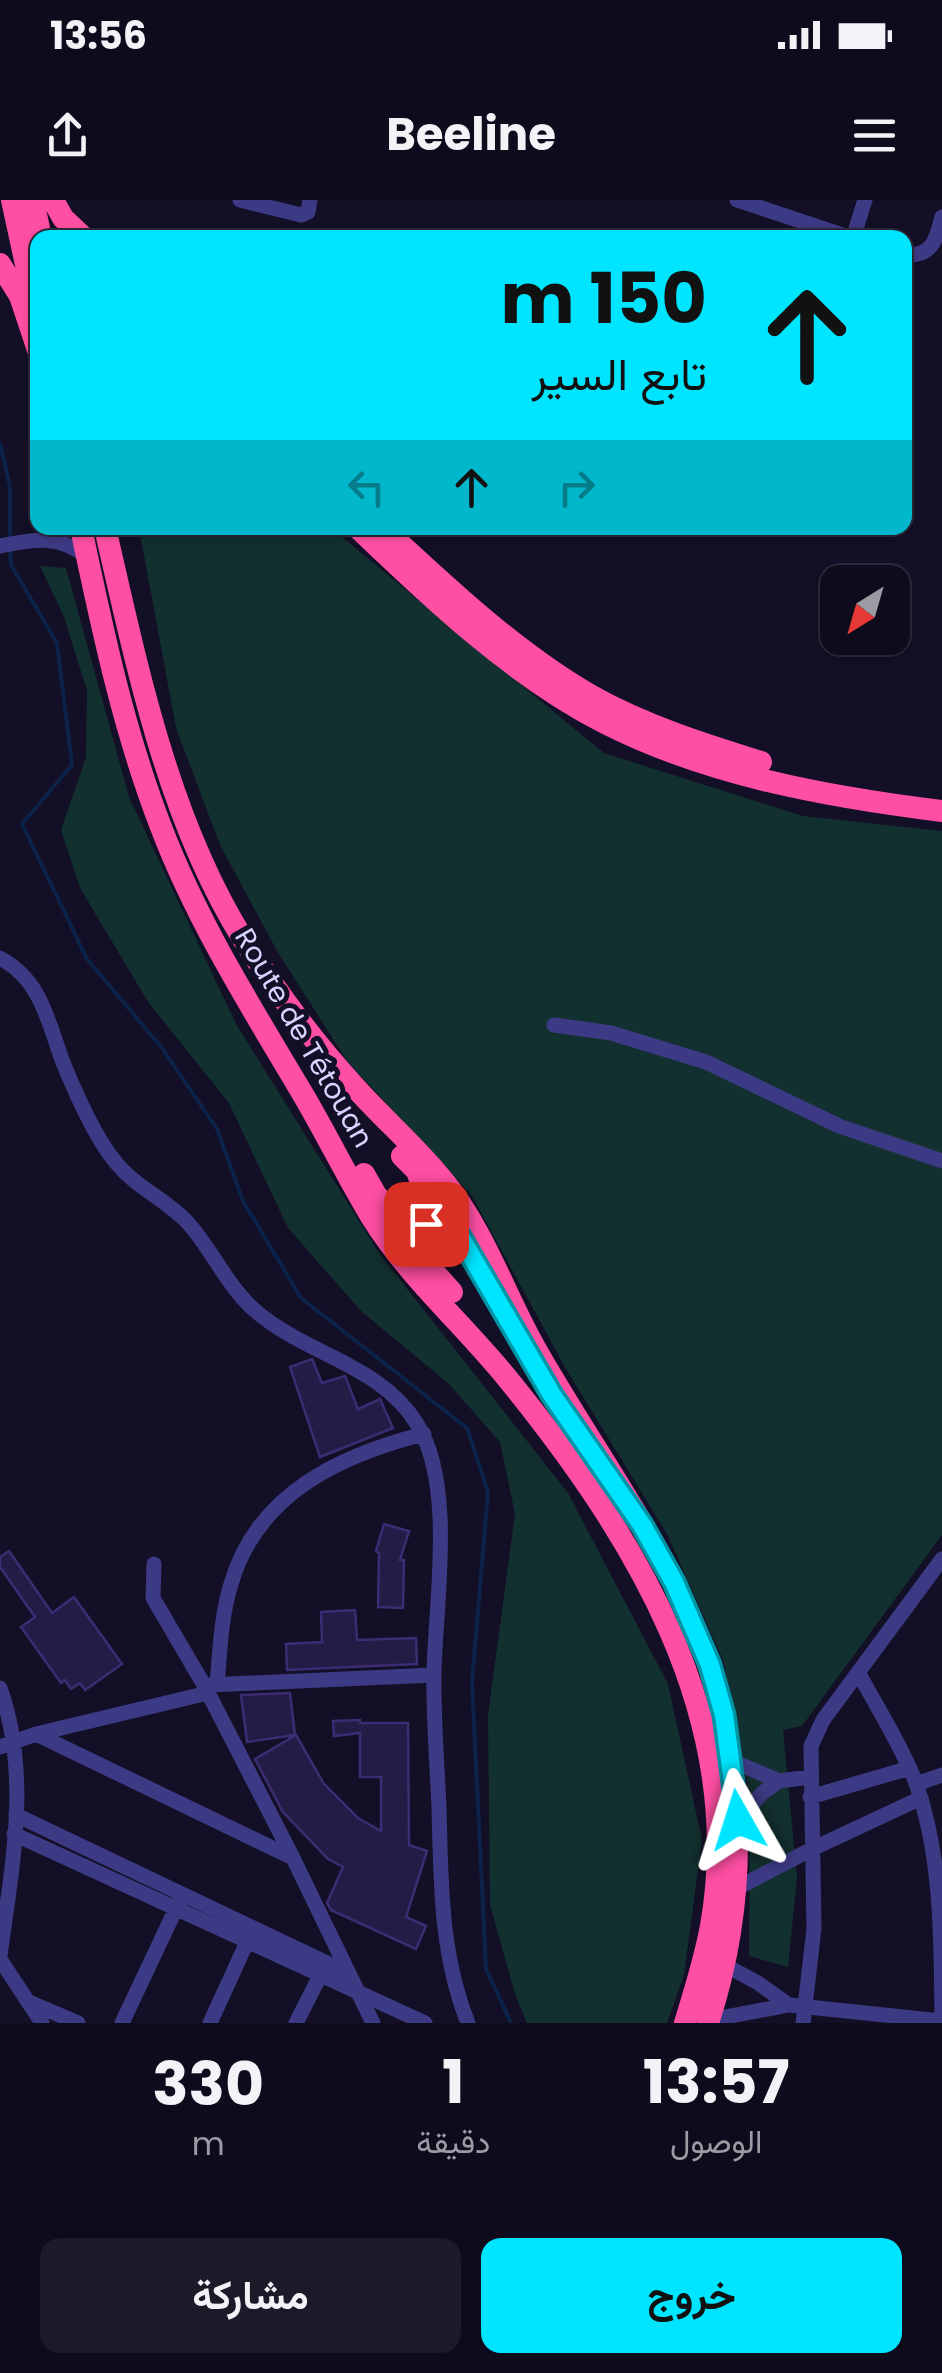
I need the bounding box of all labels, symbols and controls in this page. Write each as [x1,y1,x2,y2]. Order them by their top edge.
text: 13:56 [50,9,147,62]
text: Beeline [386,103,556,166]
icon: share [40,108,95,163]
icon: menu [847,108,902,163]
text: 150 m [501,249,707,348]
icon: ahead [742,270,872,400]
text: تابع السير [531,343,707,406]
icon: left [339,460,394,515]
icon: ahead [444,460,499,515]
icon: right [549,460,604,515]
north arrow [820,565,910,655]
map controls [820,565,910,655]
street label: Route de Tétouan [225,921,383,1155]
pin [384,1182,469,1267]
icon: arrive [399,1197,454,1252]
position arrow [686,1768,790,1872]
text: 1 [442,2040,465,2124]
text: 13:57 [643,2040,790,2124]
text: 330 [152,2042,264,2126]
text: دقيقة [416,2119,490,2164]
text: الوصول [670,2119,762,2164]
text: m [192,2121,225,2166]
button: مشاركة [40,2238,461,2353]
button: خروج [481,2238,902,2353]

